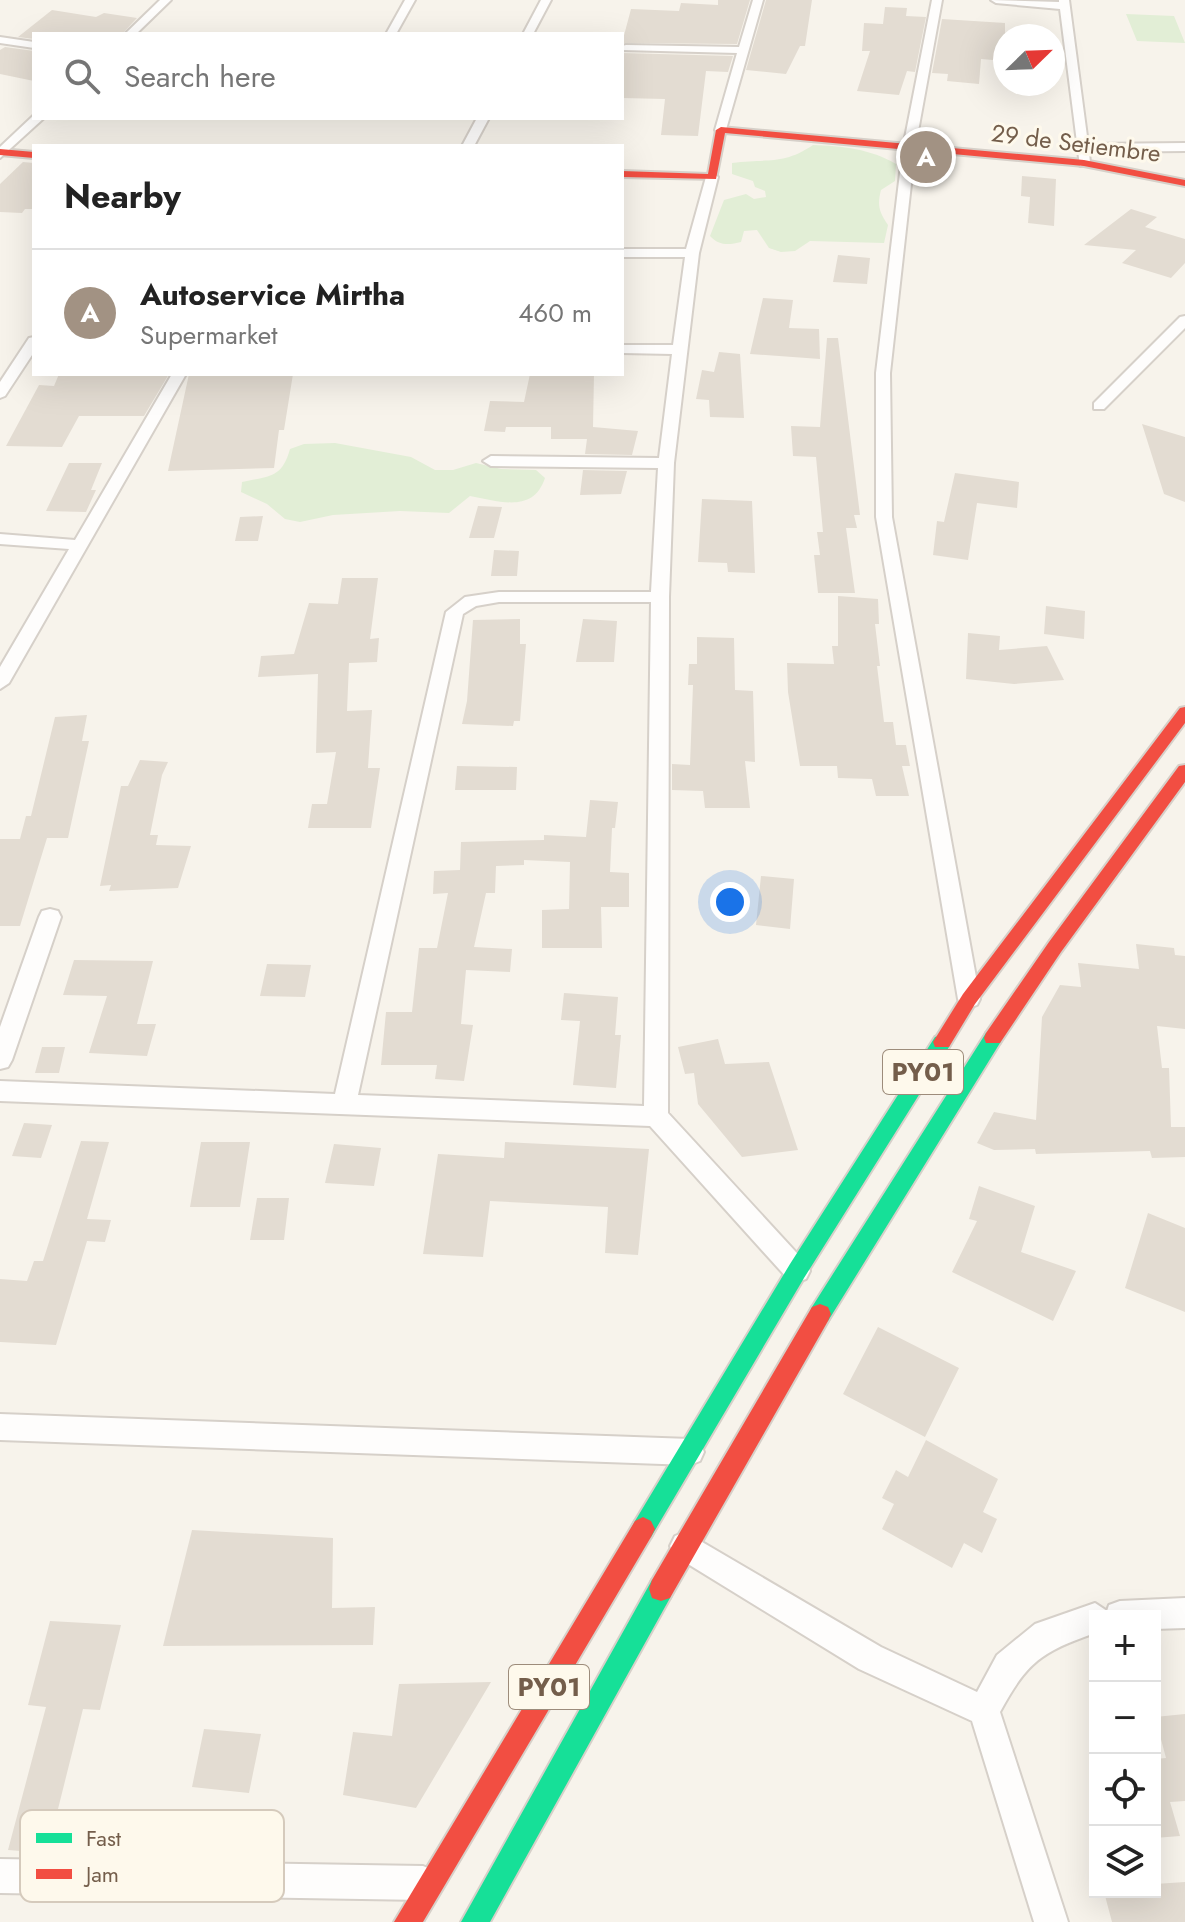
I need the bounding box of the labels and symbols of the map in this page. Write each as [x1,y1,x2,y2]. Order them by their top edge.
north arrow [993,24,1065,96]
street label: 29 de Setiembre [989,115,1163,171]
pin: A [900,127,952,187]
your location [710,882,750,922]
road number: PY01 [883,1050,963,1094]
road number: PY01 [509,1665,589,1709]
legend [20,1810,284,1902]
text: Fast [86,1822,122,1854]
text: Jam [83,1858,119,1890]

